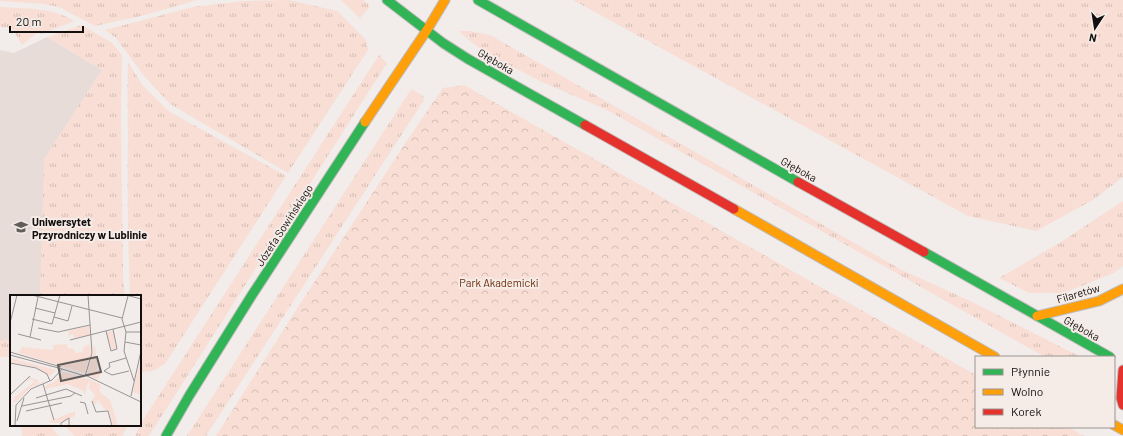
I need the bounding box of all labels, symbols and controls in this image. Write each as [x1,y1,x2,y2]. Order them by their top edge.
scale bar [10,8,83,34]
north arrow [1075,8,1115,48]
text: 20 m [16,14,42,28]
text: N [1088,31,1098,45]
street label: Głęboka [476,46,516,76]
street label: Głęboka [779,154,819,184]
street label: Józefa Sowińskiego [253,182,315,268]
place label: Uniwersytet Przyrodniczy w Lublinie [32,215,147,241]
school or university icon: Uniwersytet Przyrodniczy w Lublinie [13,219,29,235]
park label: Park Akademicki [459,276,539,289]
street label: Filaretów [1055,281,1101,305]
inset map [10,295,141,426]
street label: Głęboka [1062,313,1102,343]
legend [975,356,1115,428]
text: Płynnie [1011,364,1050,378]
text: Wolno [1011,384,1043,398]
text: Korek [1011,404,1041,418]

